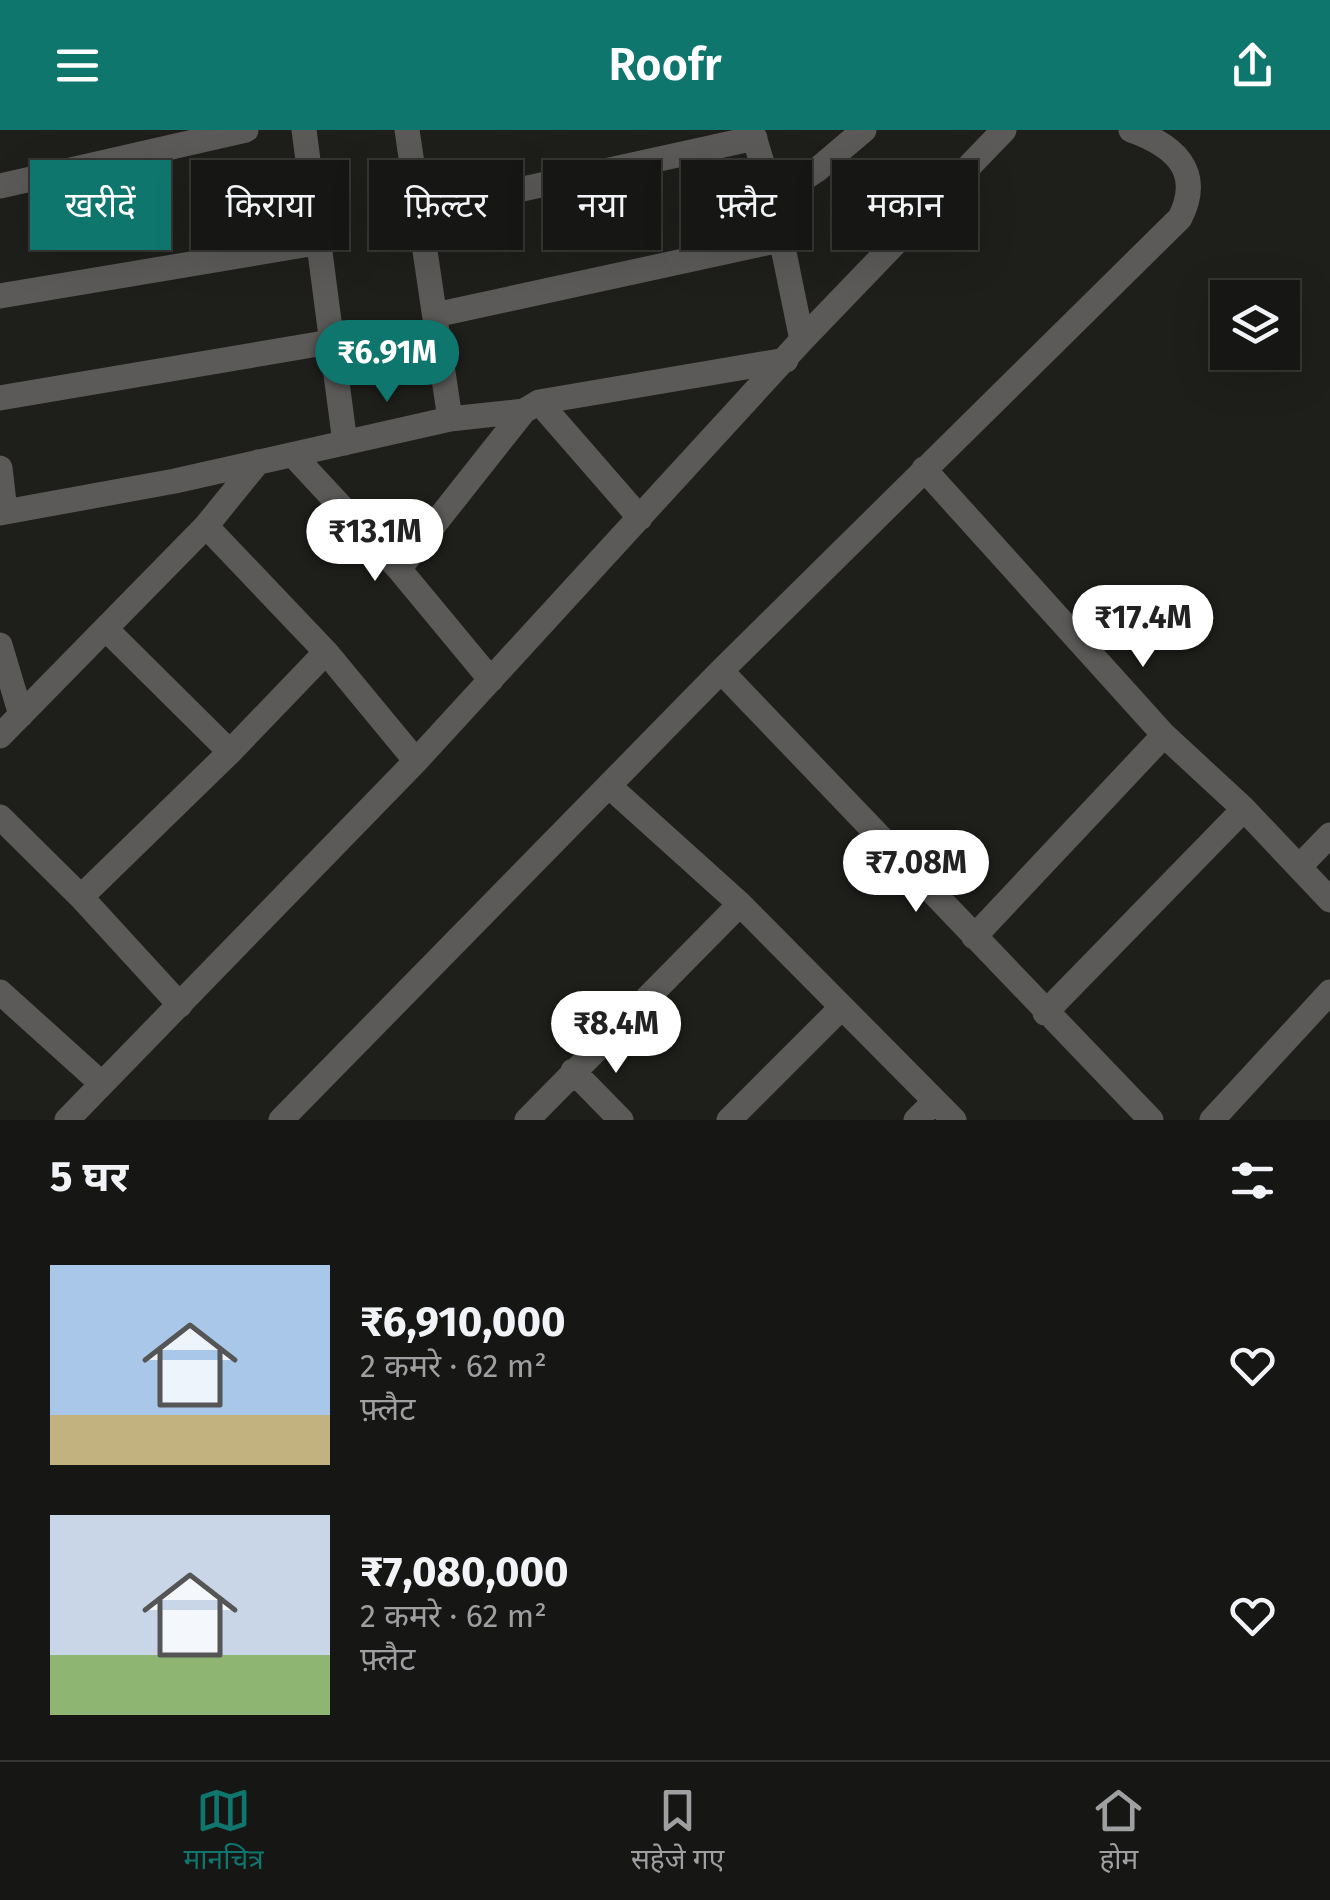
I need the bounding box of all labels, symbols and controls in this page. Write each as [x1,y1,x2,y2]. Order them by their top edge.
icon: menu [50,38,105,93]
text: Roofr [608,38,722,92]
icon: share [1225,38,1280,93]
chip: खरीदें [30,160,171,250]
chip: किराया [191,160,349,250]
chip: फ़िल्टर [369,160,523,250]
chip: नया [543,160,661,250]
chip: फ़्लैट [681,160,812,250]
chip: मकान [832,160,978,250]
map controls [1210,280,1300,370]
button: layers [1210,280,1300,370]
pin: ₹6.91M [306,320,468,405]
text: ₹6.91M [337,333,437,371]
pin: ₹13.1M [294,499,456,584]
text: ₹13.1M [328,512,422,550]
pin: ₹17.4M [1062,585,1224,670]
text: ₹17.4M [1094,598,1192,636]
pin: ₹7.08M [835,830,997,915]
text: ₹7.08M [865,843,967,881]
pin: ₹8.4M [546,991,686,1076]
text: ₹8.4M [573,1004,659,1042]
text: 5 घर [50,1152,128,1202]
icon: filters [1225,1153,1280,1208]
text: ₹6,910,000 [360,1297,566,1347]
icon: home [130,1305,250,1425]
icon: heart [1225,1338,1280,1393]
text: 2 कमरे · 62 m² [360,1347,547,1385]
text: फ़्लैट [360,1390,415,1428]
text: ₹7,080,000 [360,1547,569,1597]
icon: home [130,1555,250,1675]
icon: heart [1225,1588,1280,1643]
text: 2 कमरे · 62 m² [360,1597,547,1635]
text: फ़्लैट [360,1640,415,1678]
tab: मानचित्र [184,1783,264,1880]
tab: सहेजे गए [631,1783,724,1880]
tab: होम [1091,1783,1146,1880]

